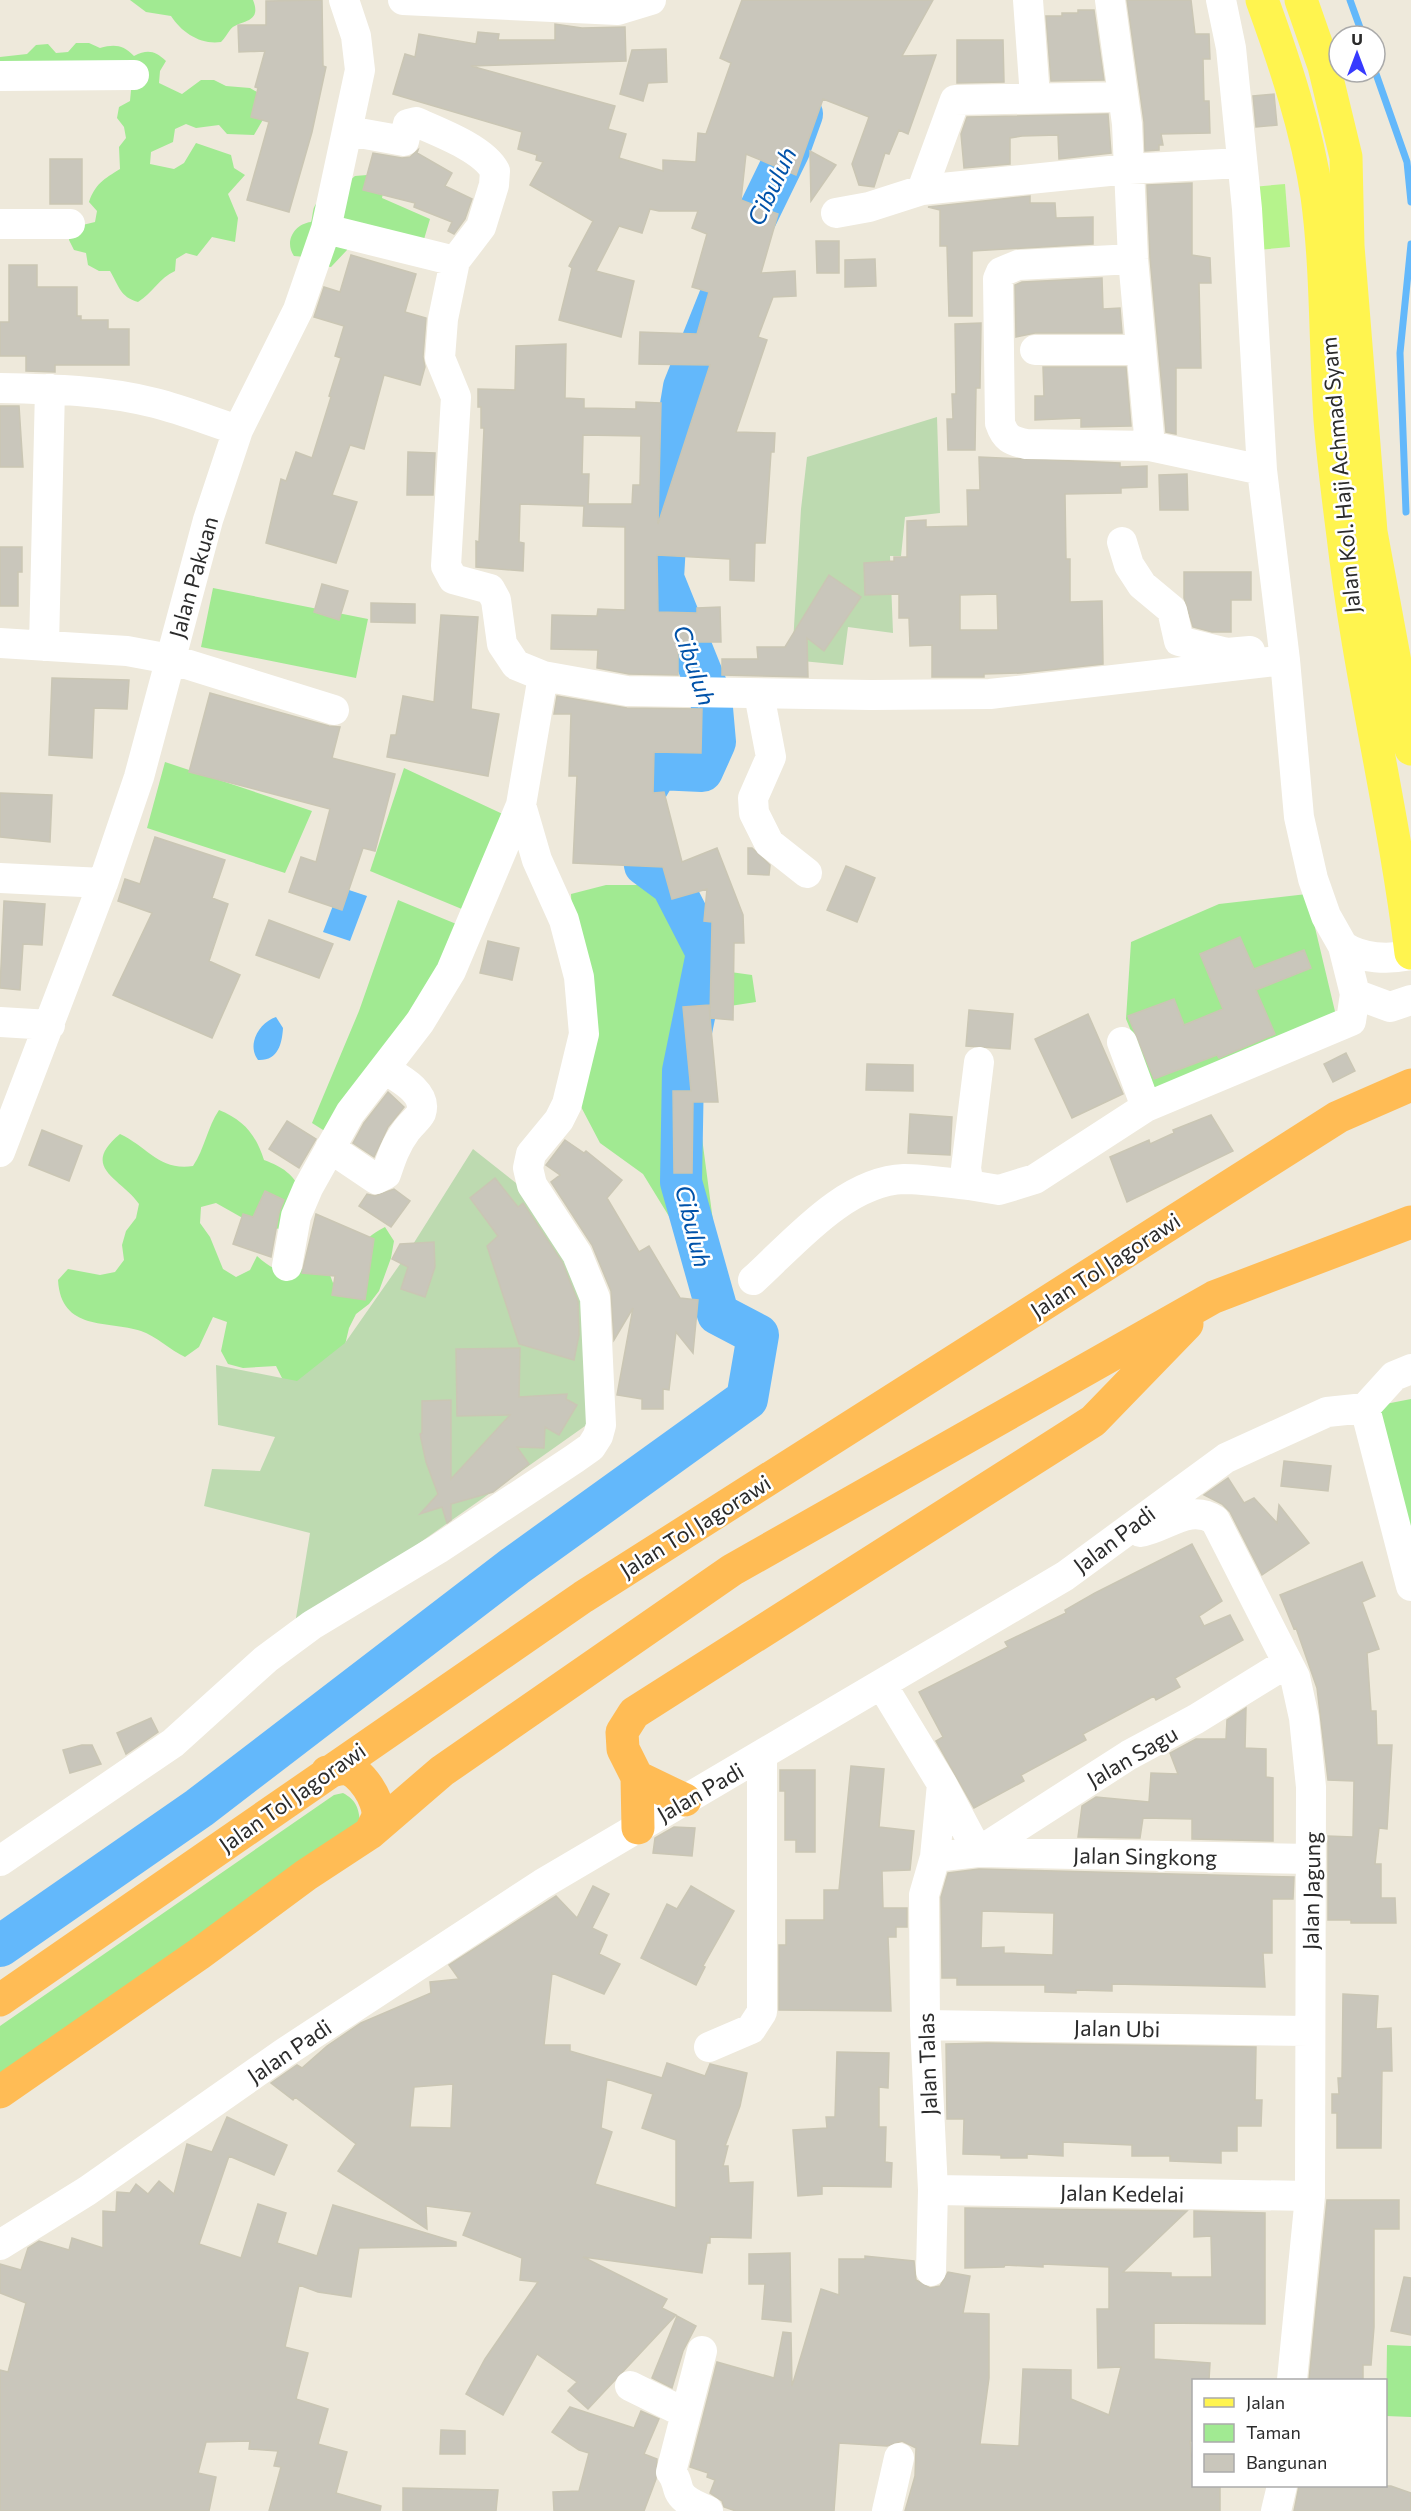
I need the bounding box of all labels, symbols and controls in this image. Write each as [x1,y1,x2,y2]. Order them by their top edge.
north arrow [1327,24,1387,84]
text: U [1351,29,1363,48]
water label: Cibuluh [740,142,802,230]
street label: Jalan Kol. Haji Achmad Syam [1314,336,1366,614]
street label: Jalan Pakuan [163,513,223,641]
water label: Cibuluh [668,621,722,709]
water label: Cibuluh [670,1182,718,1270]
street label: Jalan Tol Jagorawi [1025,1207,1185,1323]
street label: Jalan Tol Jagorawi [614,1469,776,1583]
street label: Jalan Padi [1068,1499,1160,1579]
street label: Jalan Sagu [1082,1719,1182,1793]
street label: Jalan Tol Jagorawi [213,1736,371,1858]
street label: Jalan Padi [652,1756,748,1828]
street label: Jalan Jagung [1296,1831,1326,1950]
street label: Jalan Singkong [1073,1841,1217,1871]
street label: Jalan Talas [912,2012,942,2116]
street label: Jalan Padi [242,2013,336,2089]
street label: Jalan Ubi [1073,2014,1161,2042]
street label: Jalan Kedelai [1060,2178,1184,2208]
legend [1192,2379,1387,2487]
text: Jalan [1246,2391,1285,2413]
text: Taman [1246,2421,1301,2443]
text: Bangunan [1246,2451,1327,2473]

